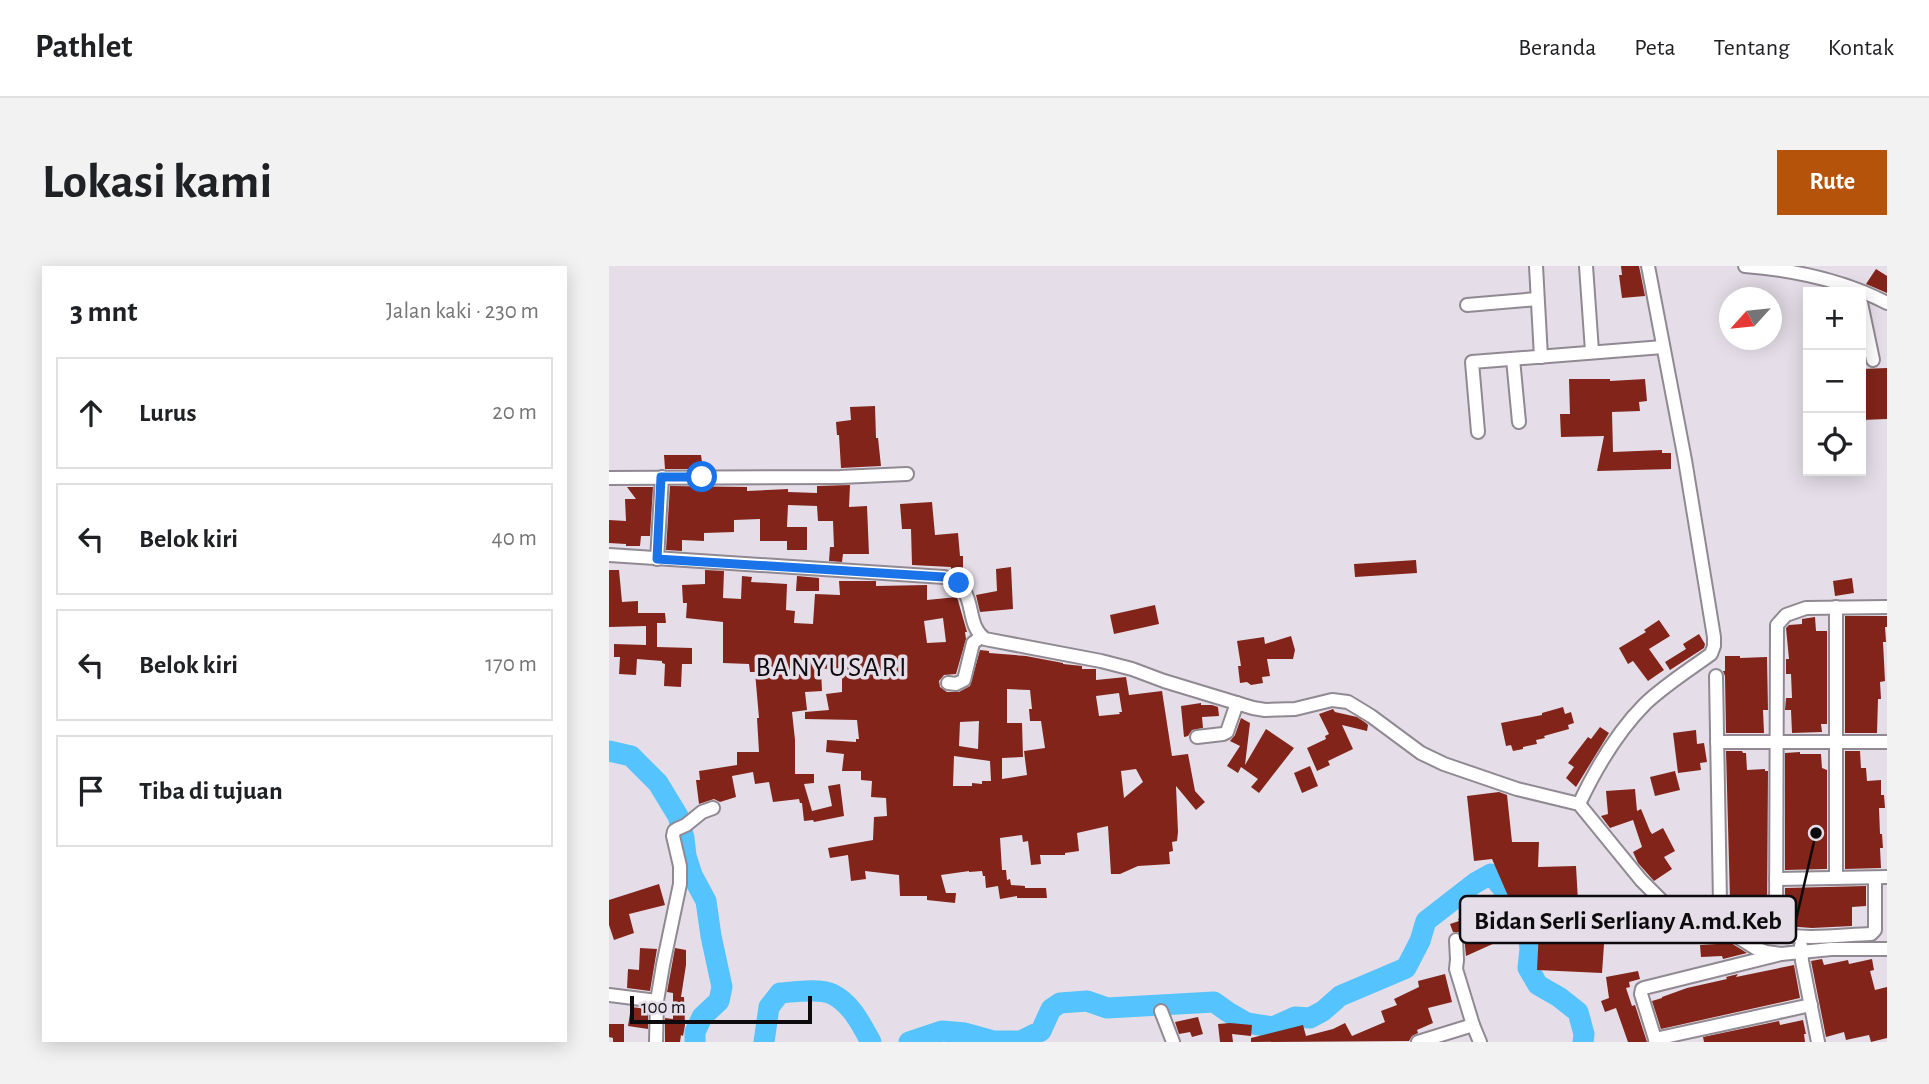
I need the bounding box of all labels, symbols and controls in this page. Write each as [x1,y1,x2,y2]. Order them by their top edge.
text: Pathlet [35,31,133,64]
text: Beranda [1518,36,1596,60]
text: Peta [1634,36,1676,60]
text: Tentang [1714,36,1790,60]
text: Kontak [1828,36,1894,60]
button: Rute [1777,150,1887,215]
text: Lokasi kami [42,158,272,207]
north arrow [1719,287,1782,350]
map controls [1803,287,1866,476]
button: + [1803,287,1866,350]
text: 3 mnt [70,297,138,327]
text: Jalan kaki · 230 m [386,300,539,323]
button: − [1803,350,1866,413]
icon: ahead [72,394,110,432]
text: Lurus [139,400,196,426]
text: 20 m [492,401,537,424]
button: locate [1803,413,1866,476]
route start [686,461,717,492]
icon: left [72,520,110,558]
text: Belok kiri [139,526,238,552]
text: 40 m [492,527,537,550]
route end [943,567,974,598]
icon: left [72,646,110,684]
text: Belok kiri [139,652,238,678]
text: 170 m [485,653,537,676]
district label: BANYUSARI [755,654,909,682]
icon: arrive [72,772,110,810]
text: Tiba di tujuan [139,778,283,804]
callout: Bidan Serli Serliany A.md.Keb [1460,896,1796,943]
text: Bidan Serli Serliany A.md.Keb [1474,908,1782,934]
scale bar [630,993,812,1025]
text: 100 m [641,998,686,1017]

